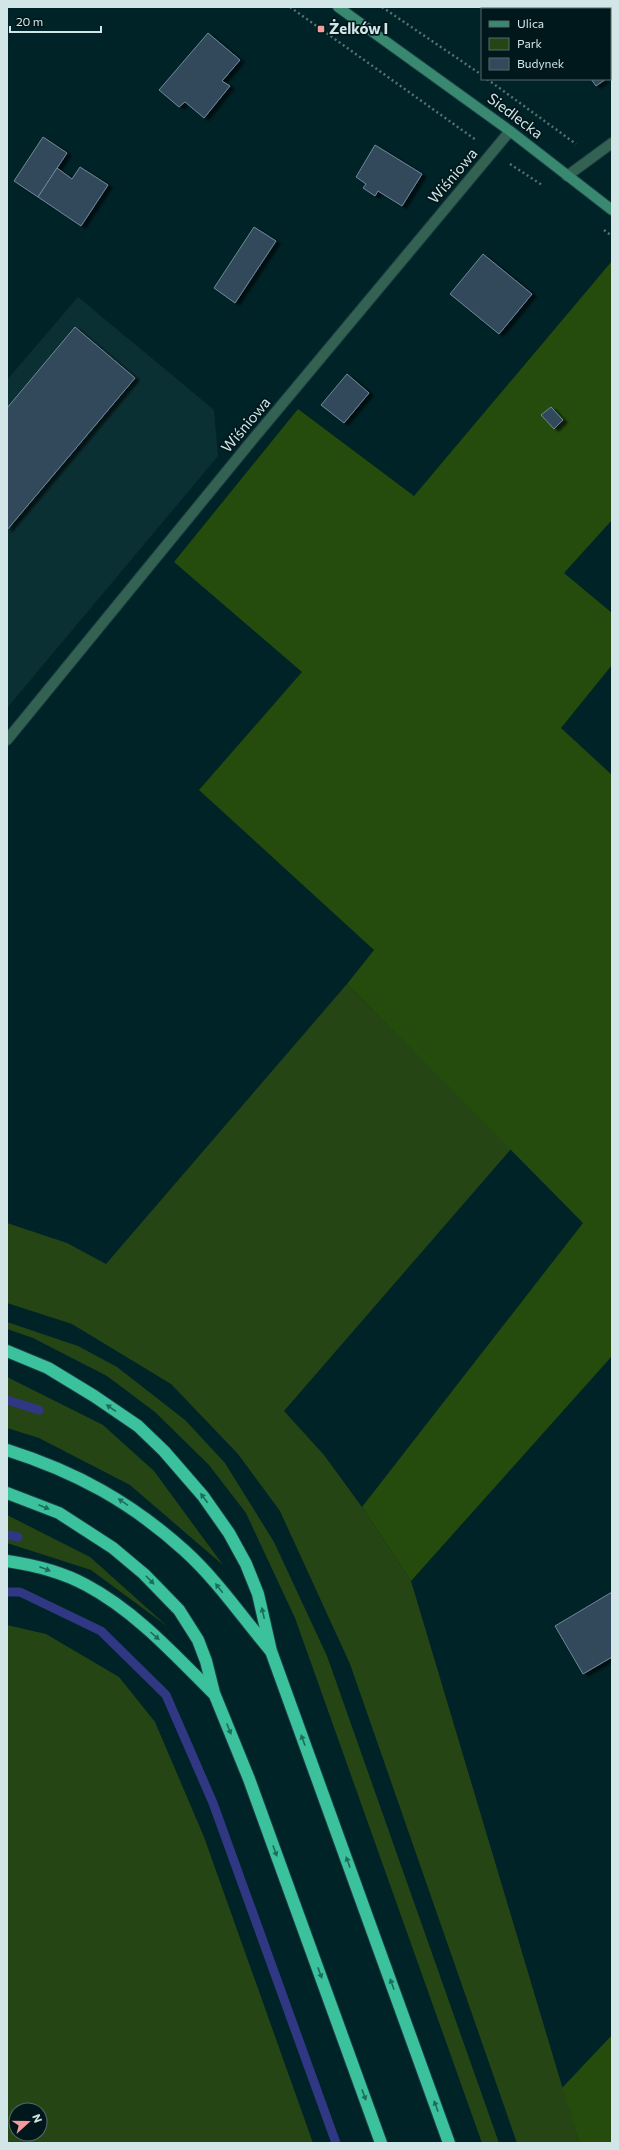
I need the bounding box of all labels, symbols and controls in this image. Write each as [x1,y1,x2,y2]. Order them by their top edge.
scale bar [10,8,101,34]
legend [481,8,611,80]
text: 20 m [16,14,43,28]
text: Ulica [517,16,544,30]
place label: Żelków I [329,19,388,37]
marker: Żelków I [316,24,326,34]
text: Park [517,36,543,50]
text: Budynek [517,56,565,70]
street label: Siedlecka [484,89,547,142]
street label: Wiśniowa [424,144,481,207]
street label: Wiśniowa [217,393,274,456]
one-way arrow [106,1404,117,1412]
one-way arrow [200,1493,208,1503]
one-way arrow [118,1498,128,1506]
one-way arrow [38,1504,50,1510]
one-way arrow [39,1566,51,1572]
one-way arrow [145,1575,155,1585]
one-way arrow [215,1583,224,1594]
one-way arrow [260,1606,266,1618]
one-way arrow [149,1632,160,1641]
one-way arrow [226,1724,232,1736]
one-way arrow [300,1733,306,1745]
one-way arrow [272,1845,278,1857]
one-way arrow [345,1855,351,1867]
one-way arrow [317,1967,323,1979]
one-way arrow [389,1977,395,1989]
one-way arrow [361,2090,367,2102]
one-way arrow [433,2100,439,2112]
north arrow [8,2102,48,2142]
text: N [30,2112,45,2124]

